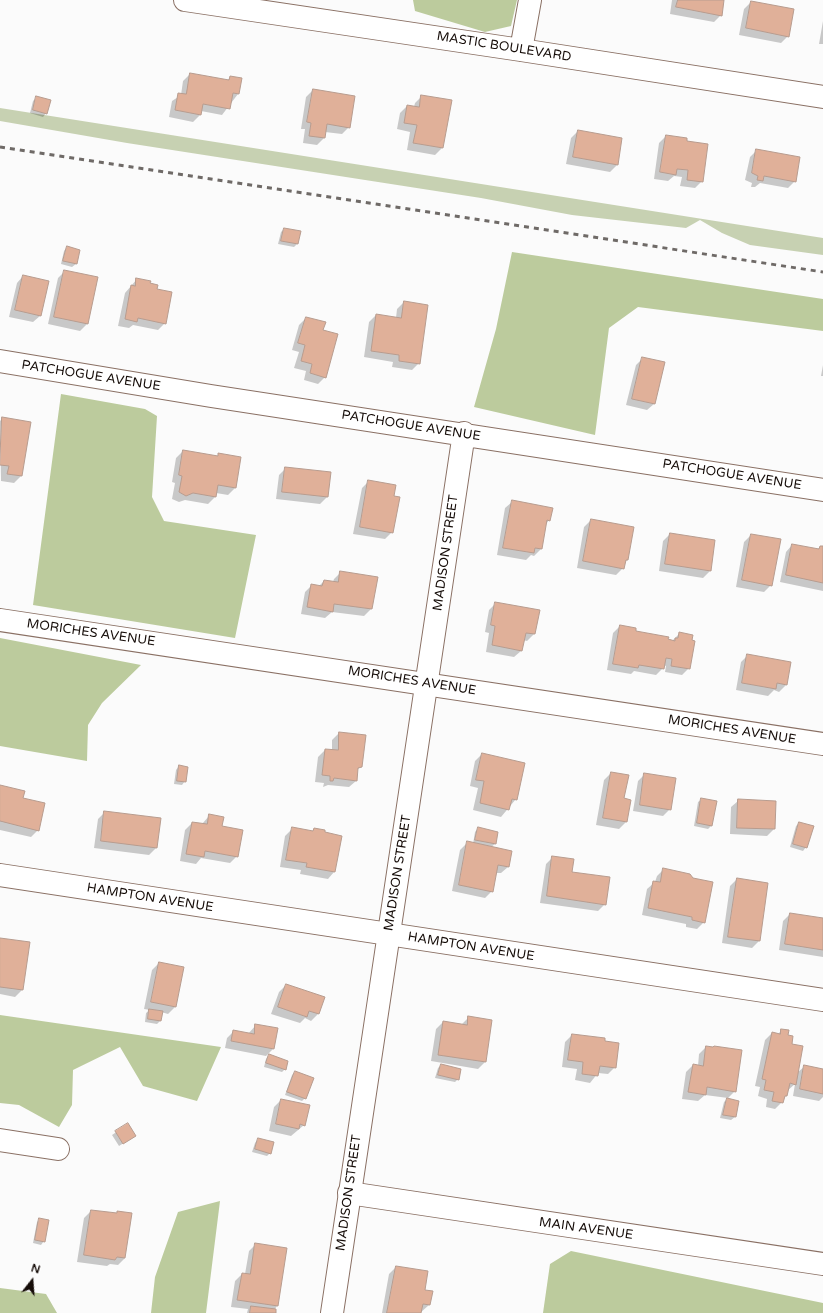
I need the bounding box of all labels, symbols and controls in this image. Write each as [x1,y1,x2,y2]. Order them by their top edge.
street label: MASTIC BOULEVARD [436,29,572,65]
street label: PATCHOGUE AVENUE [20,357,162,395]
street label: PATCHOGUE AVENUE [340,407,482,445]
street label: PATCHOGUE AVENUE [661,456,803,494]
street label: MADISON STREET [430,494,462,612]
street label: MORICHES AVENUE [26,616,156,650]
street label: MORICHES AVENUE [347,663,477,699]
street label: MORICHES AVENUE [667,712,797,748]
street label: MADISON STREET [381,814,415,932]
street label: HAMPTON AVENUE [86,880,214,916]
street label: HAMPTON AVENUE [407,929,535,965]
street label: MADISON STREET [333,1134,365,1252]
street label: MAIN AVENUE [538,1215,634,1243]
north arrow [12,1261,52,1301]
text: N [30,1262,42,1277]

